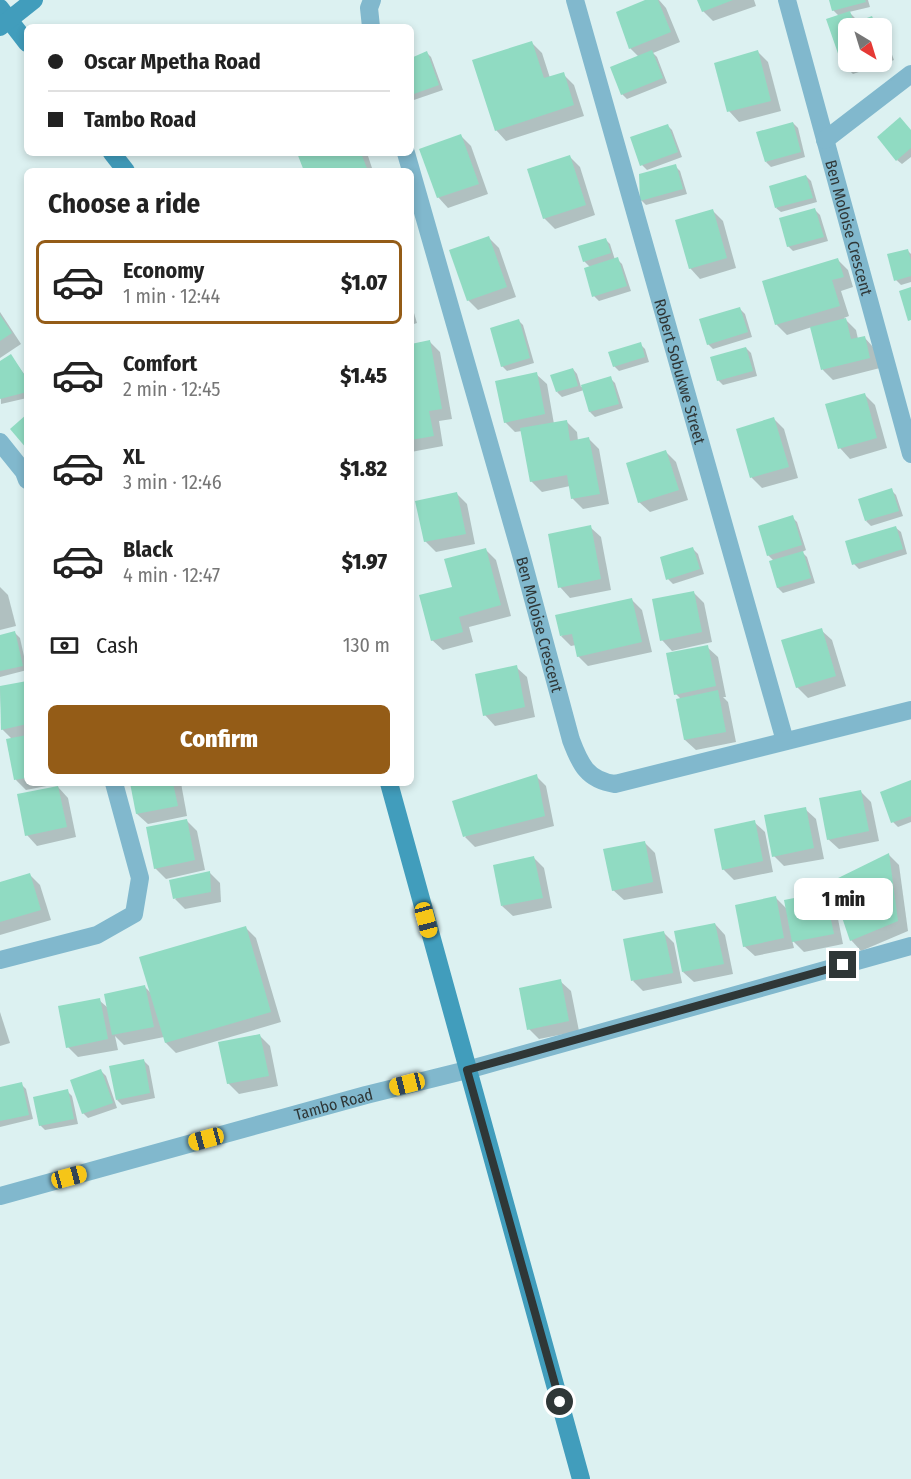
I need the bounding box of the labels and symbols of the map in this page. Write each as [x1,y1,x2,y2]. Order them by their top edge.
north arrow [838,18,892,72]
street label: Ben Moloise Crescent [821,158,876,298]
street label: Robert Sobukwe Street [650,297,710,447]
street label: Ben Moloise Crescent [512,555,567,695]
callout: 1 min [794,878,892,920]
car [413,900,439,940]
route end [829,951,856,978]
car [387,1071,427,1097]
street label: Tambo Road [292,1085,375,1124]
car [186,1126,226,1152]
car [49,1164,89,1190]
route start [546,1388,573,1415]

